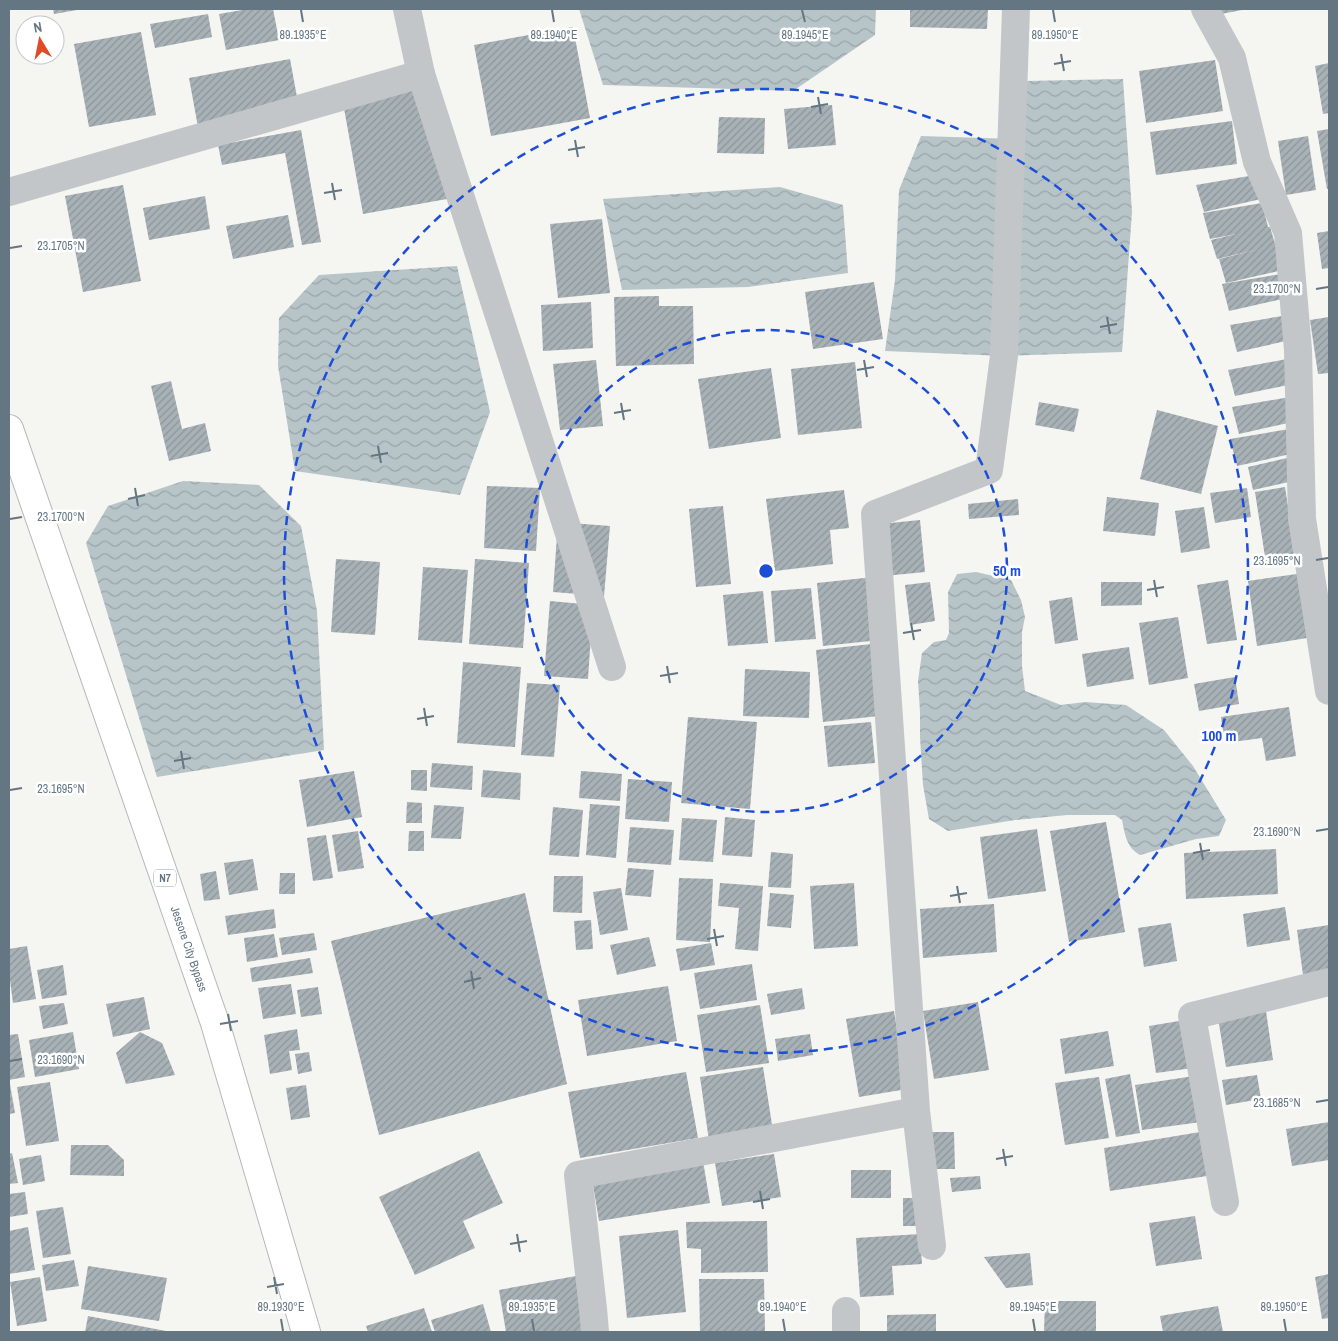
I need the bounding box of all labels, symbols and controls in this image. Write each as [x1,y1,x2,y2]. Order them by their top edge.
north arrow [15,15,65,65]
text: N [32,18,43,37]
text: 89.1935°E [280,27,326,43]
text: 89.1940°E [531,27,577,43]
text: 89.1945°E [782,27,828,43]
text: 89.1950°E [1032,27,1078,43]
text: 23.1705°N [37,238,85,254]
text: 23.1700°N [1253,281,1301,297]
text: 23.1700°N [37,509,85,525]
text: 23.1695°N [1253,553,1301,569]
text: 50 m [993,560,1021,581]
centre of rings [757,562,775,580]
text: 100 m [1202,725,1236,746]
text: 23.1695°N [37,781,85,797]
text: 23.1690°N [1253,824,1301,840]
road number: N7 [154,870,176,886]
street label: Jessore City Bypass [167,904,211,994]
text: 23.1690°N [37,1052,85,1068]
text: 23.1685°N [1253,1095,1301,1111]
text: 89.1930°E [258,1299,304,1315]
text: 89.1935°E [509,1299,555,1315]
text: 89.1940°E [760,1299,806,1315]
text: 89.1945°E [1010,1299,1056,1315]
text: 89.1950°E [1261,1299,1307,1315]

